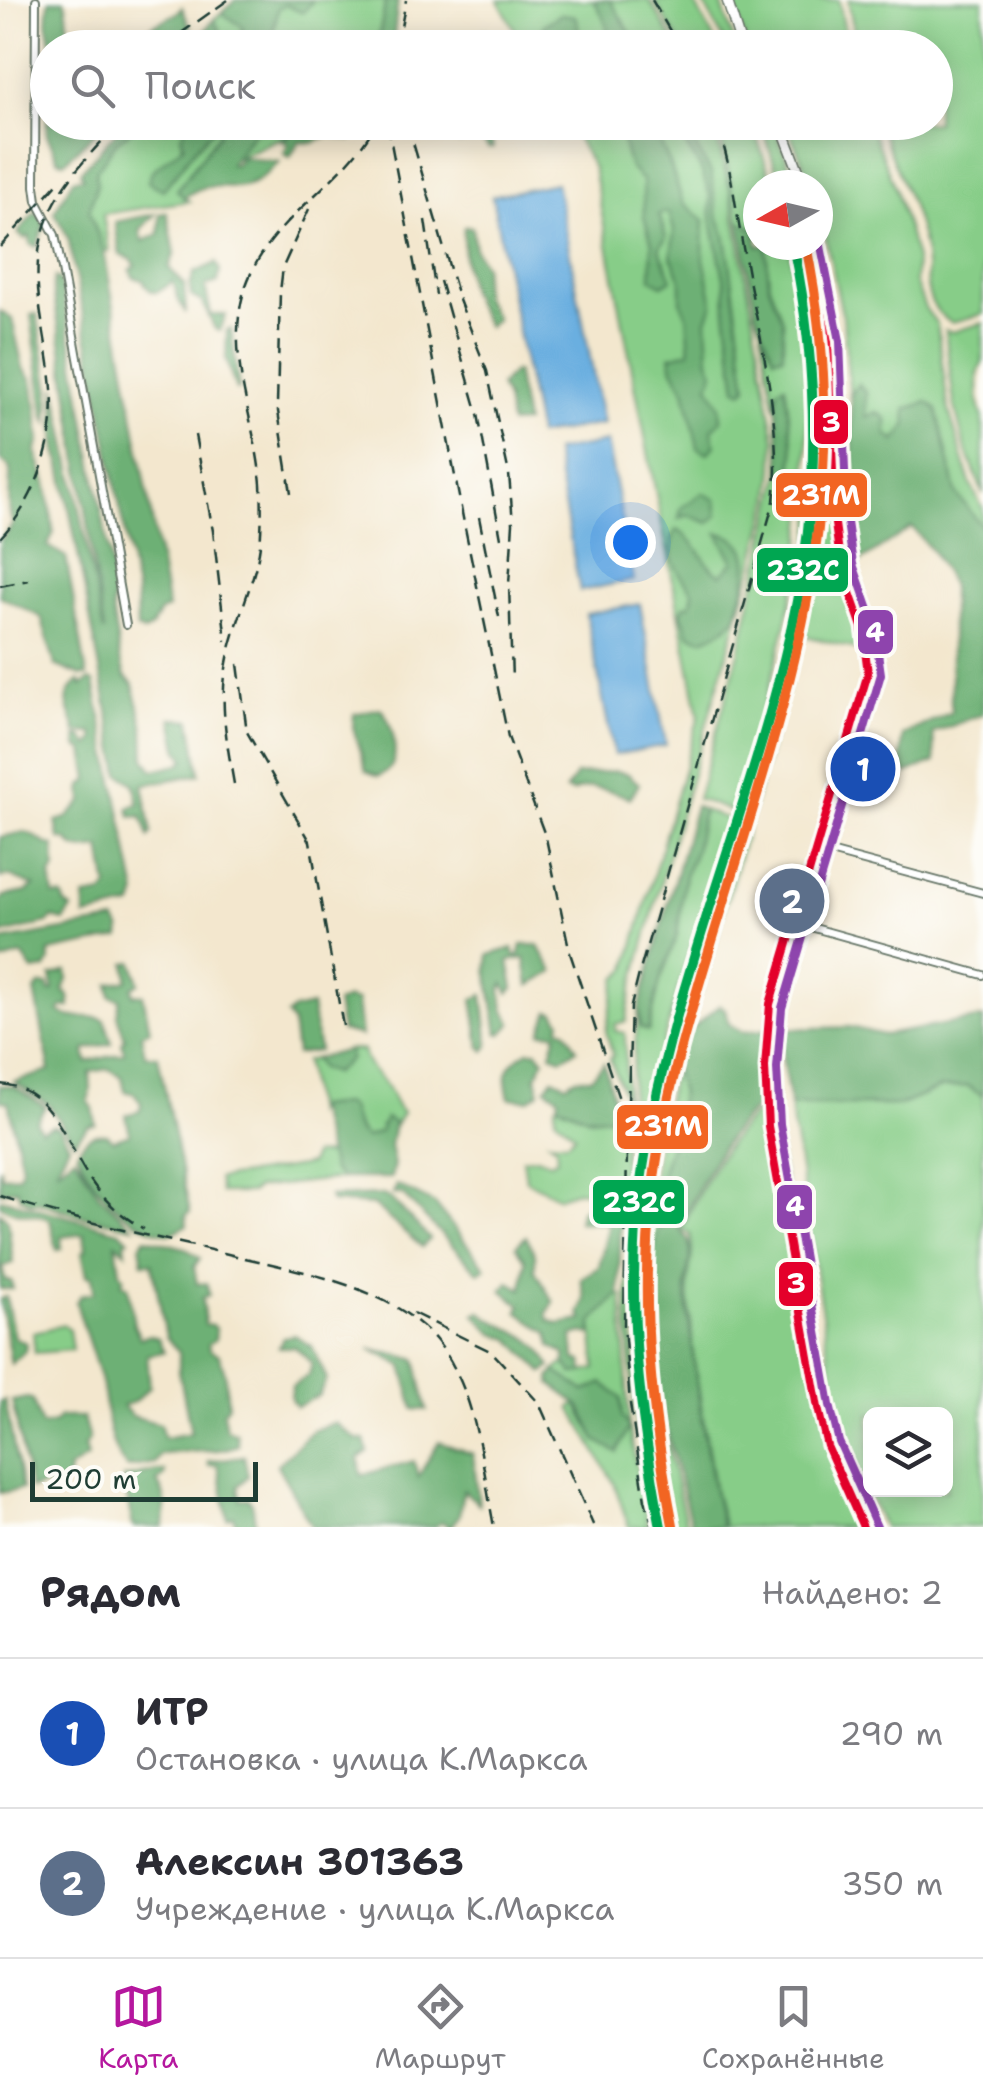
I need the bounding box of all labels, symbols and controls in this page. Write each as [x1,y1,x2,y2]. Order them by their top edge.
search box [30,30,953,140]
icon: search [65,58,120,113]
text: Поиск [145,60,256,111]
north arrow [743,170,833,260]
line badge: 3 [812,398,850,446]
text: 3 [821,403,841,441]
line badge: 231М [774,471,869,519]
text: 231М [781,476,861,514]
your location [605,517,656,568]
line badge: 232C [755,546,850,594]
text: 232C [766,551,840,589]
line badge: 4 [856,608,895,656]
text: 4 [865,613,885,651]
pin: 1 [830,732,896,806]
pin: 2 [760,864,824,938]
line badge: 231М [615,1103,710,1151]
text: 231М [623,1107,703,1145]
line badge: 232C [591,1178,686,1226]
text: 232C [602,1183,676,1221]
line badge: 4 [775,1183,814,1231]
text: 4 [785,1187,805,1225]
line badge: 3 [777,1260,815,1308]
text: 3 [786,1264,806,1302]
map controls [863,1407,953,1497]
button: layers [863,1407,953,1497]
scale bar [30,1457,258,1502]
text: 200 m [45,1460,136,1498]
text: Рядом [40,1564,181,1620]
text: Найдено: 2 [762,1571,943,1614]
text: ИТР [135,1686,209,1737]
text: 1 [65,1712,80,1755]
text: 290 m [840,1712,943,1755]
text: Остановка · улица К.Маркса [135,1737,588,1780]
text: Алексин 301363 [135,1836,464,1887]
text: 2 [61,1862,84,1905]
text: 350 m [841,1862,943,1905]
text: Учреждение · улица К.Маркса [135,1887,614,1930]
tab: Карта [98,1979,178,2077]
tab: Маршрут [375,1979,505,2077]
tab: Сохранённые [702,1979,885,2077]

